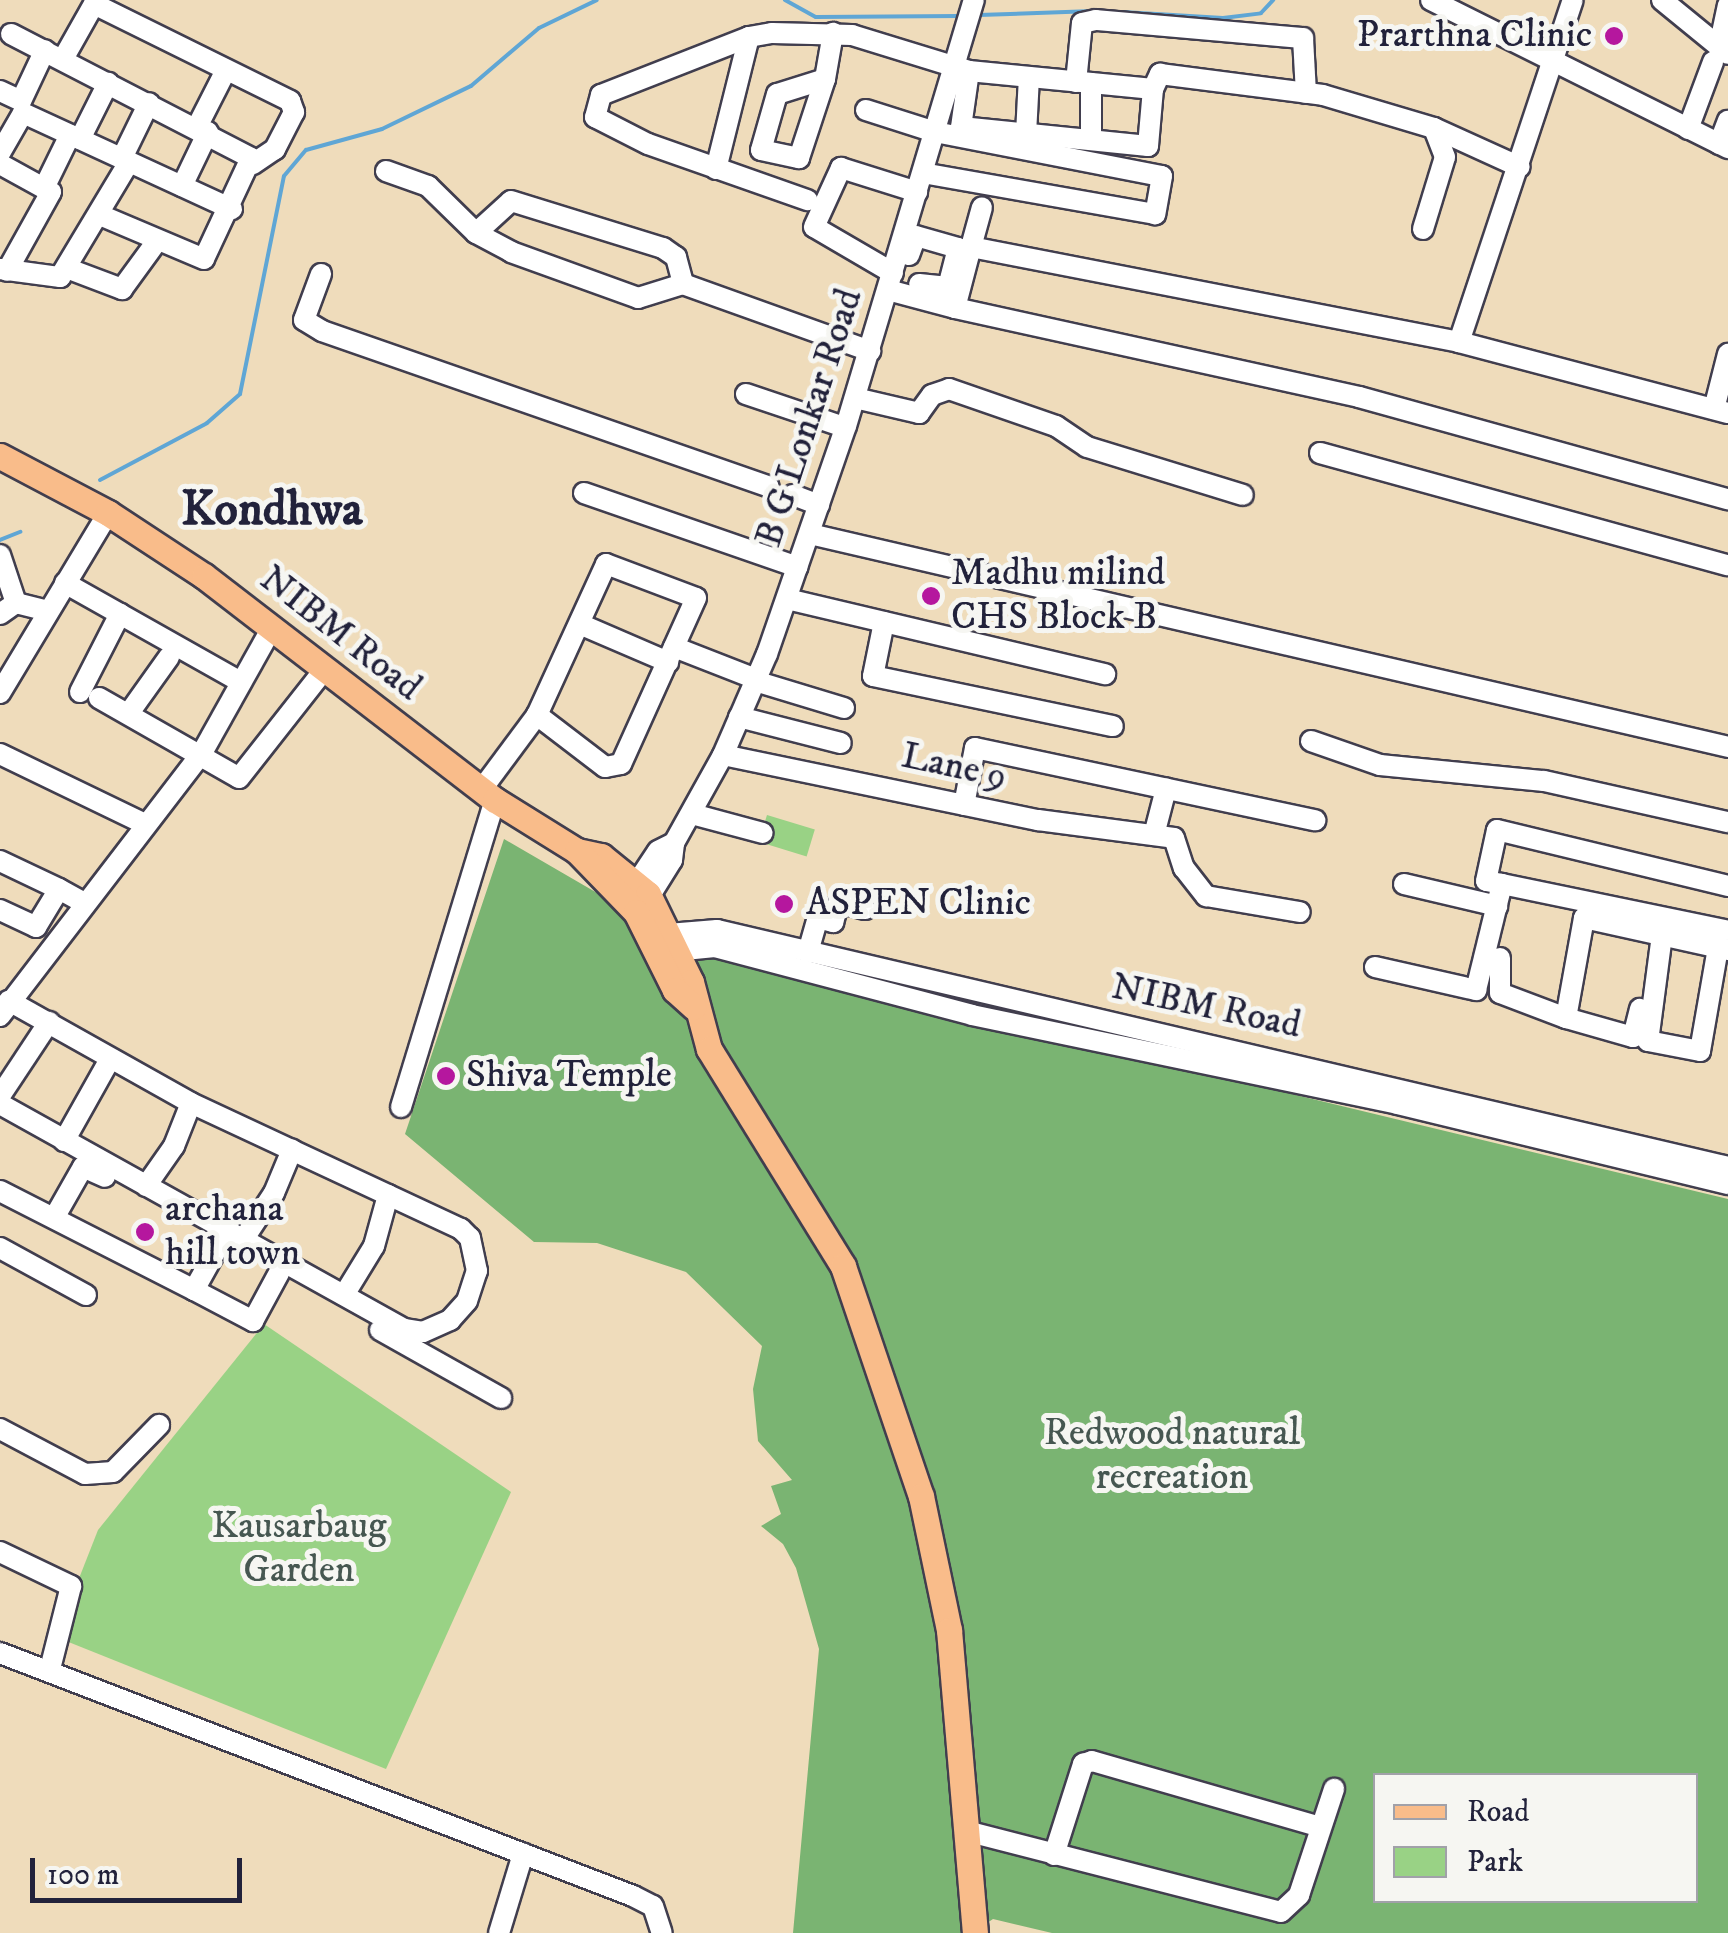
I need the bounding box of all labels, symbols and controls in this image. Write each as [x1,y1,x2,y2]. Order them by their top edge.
place label: Prarthna Clinic [1357,13,1592,59]
marker: Prarthna Clinic [1601,23,1627,49]
street label: B G Lonkar Road [747,283,873,553]
district label: Kondhwa [181,482,363,540]
place label: Madhu milind CHS Block B [951,551,1165,640]
street label: NIBM Road [250,557,430,711]
marker: Madhu milind CHS Block B [920,585,942,607]
street label: Lane 9 [897,734,1011,800]
place label: ASPEN Clinic [806,881,1031,927]
marker: ASPEN Clinic [771,891,797,917]
street label: NIBM Road [1107,965,1305,1049]
place label: Shiva Temple [466,1053,672,1099]
marker: Shiva Temple [435,1065,457,1087]
place label: archana hill town [165,1187,300,1276]
marker: archana hill town [134,1221,156,1243]
park label: Redwood natural recreation [1044,1411,1300,1500]
park label: Kausarbaug Garden [212,1504,386,1594]
legend [1373,1773,1698,1903]
text: Road [1467,1794,1529,1831]
scale bar [35,1838,248,1900]
text: Park [1467,1844,1523,1881]
text: 100 m [47,1857,119,1894]

